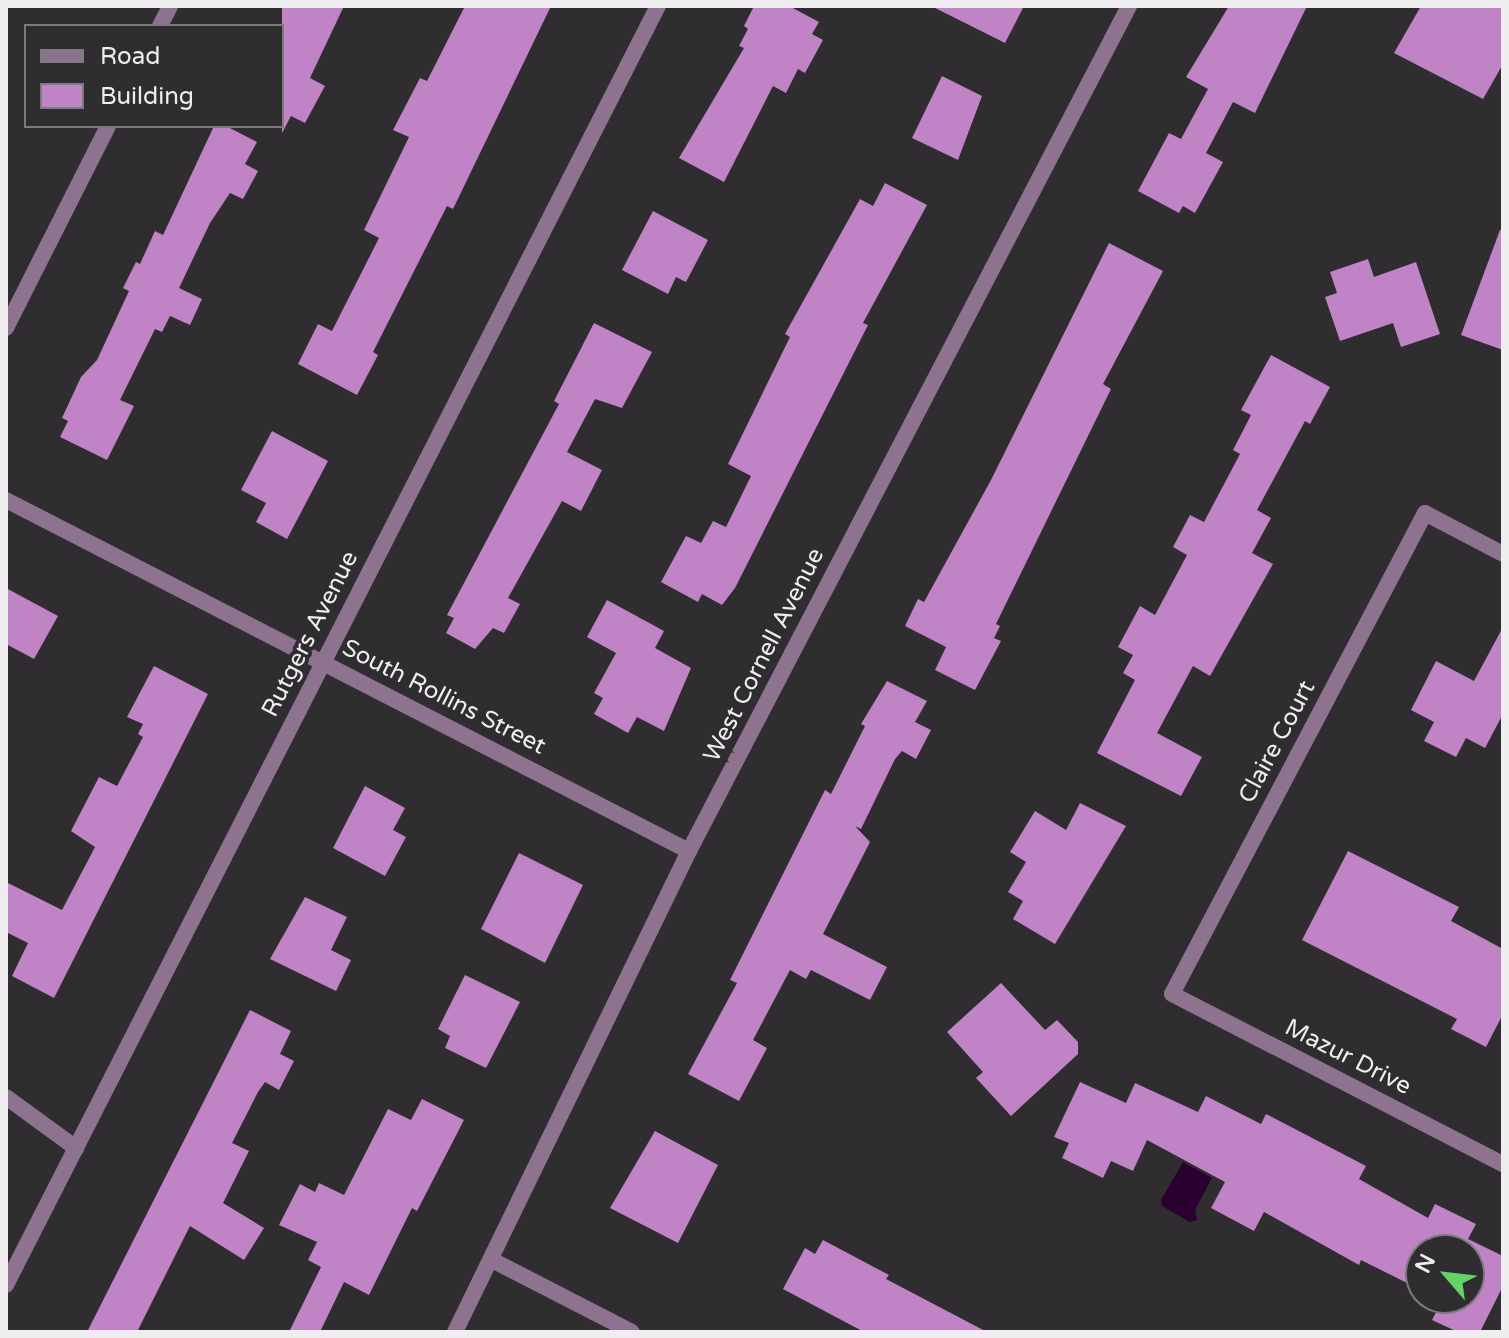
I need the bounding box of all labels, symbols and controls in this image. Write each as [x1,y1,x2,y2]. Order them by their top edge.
legend [24,24,284,128]
text: Road [100,42,160,71]
text: Building [100,82,194,111]
street label: West Cornell Avenue [698,543,830,767]
street label: Rutgers Avenue [256,546,364,722]
street label: South Rollins Street [337,633,551,761]
street label: Claire Court [1233,676,1321,808]
street label: Mazur Drive [1280,1013,1416,1101]
north arrow [1405,1234,1485,1314]
text: N [1410,1250,1441,1278]

